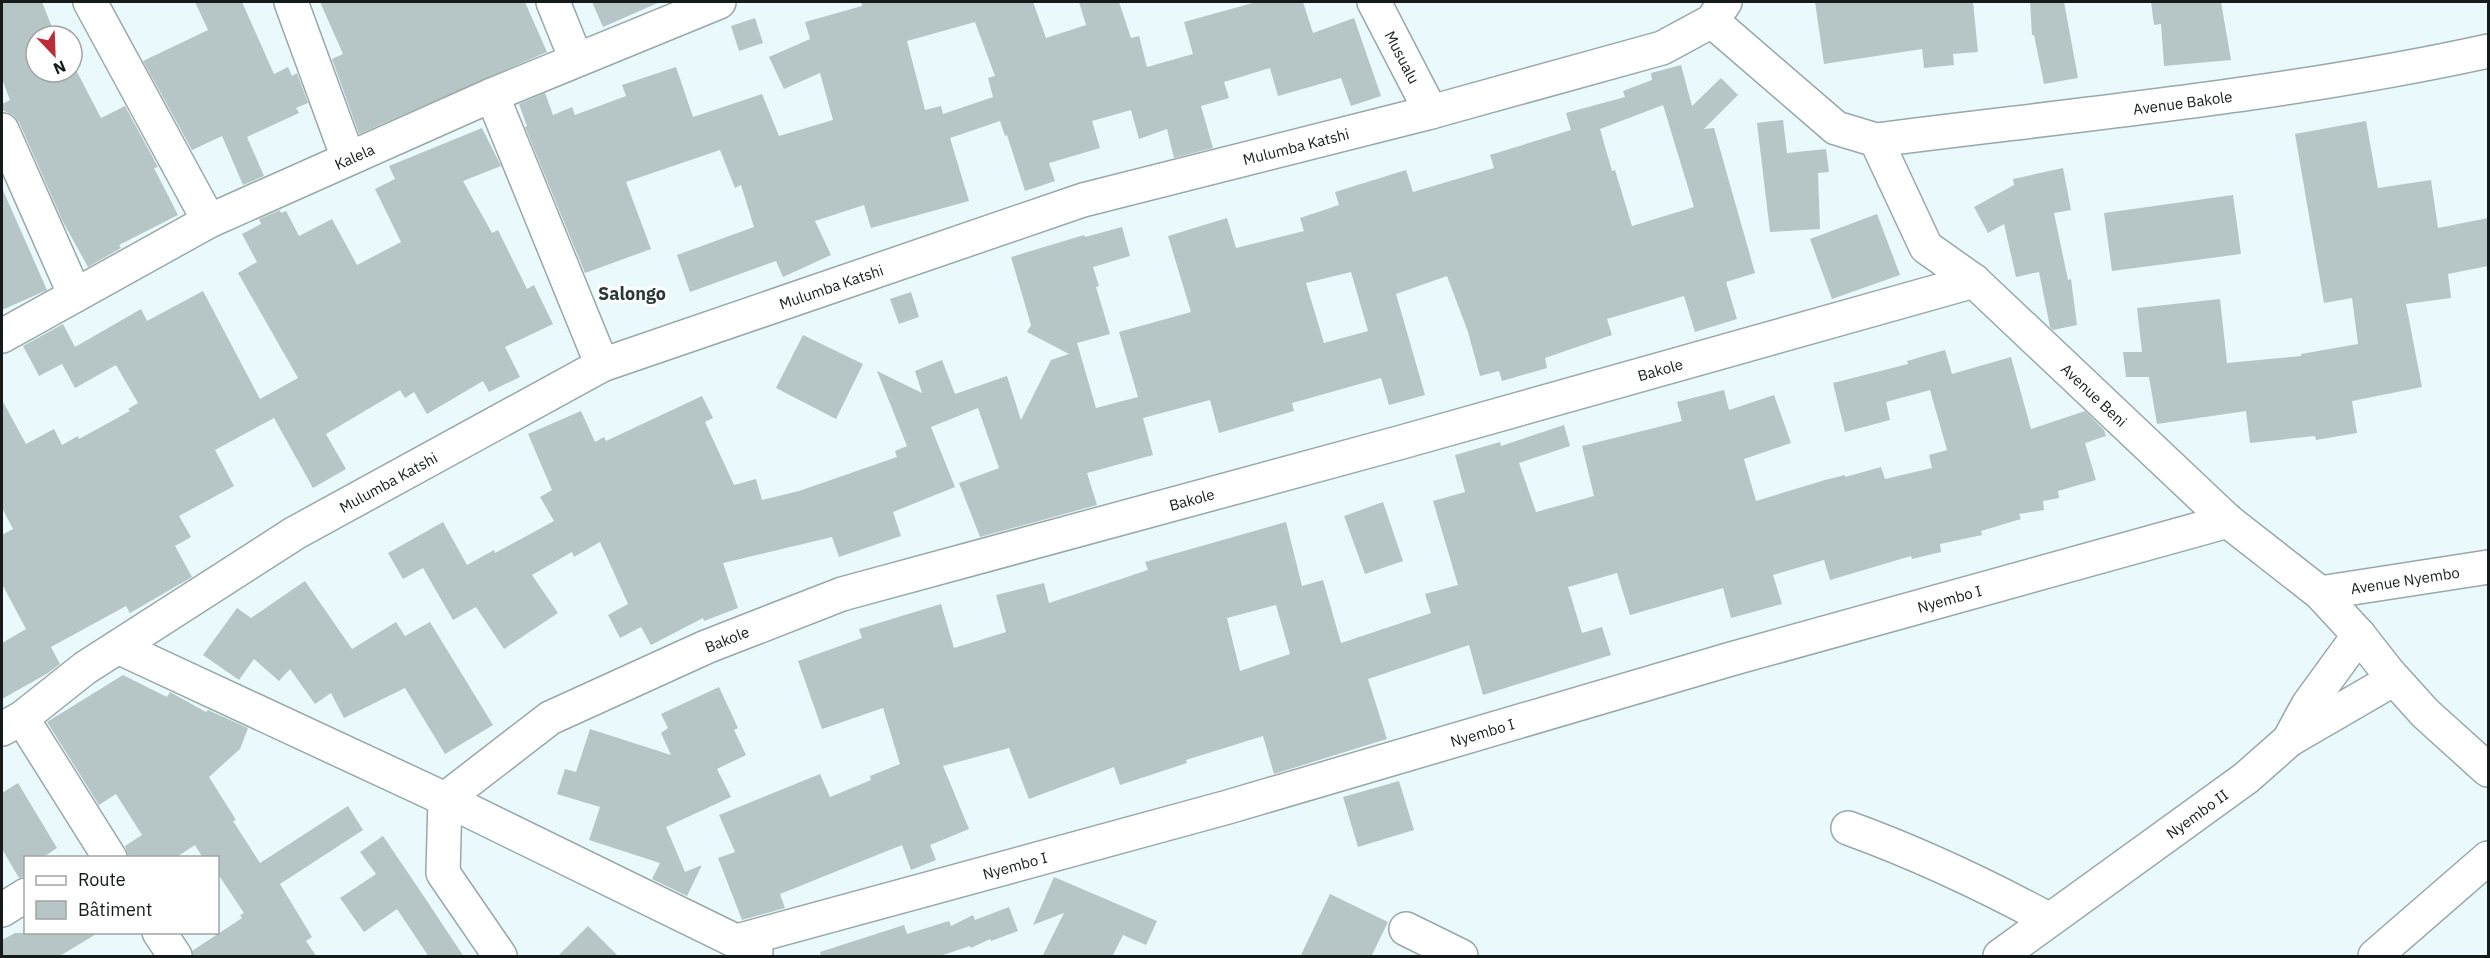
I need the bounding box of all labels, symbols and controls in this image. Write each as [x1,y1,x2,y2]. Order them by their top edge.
north arrow [24,24,84,84]
street label: Musualu [1381,27,1424,87]
text: N [51,56,69,79]
street label: Avenue Bakole [2132,86,2234,118]
street label: Mulumba Katshi [1241,124,1351,169]
street label: Kalela [331,139,377,173]
street label: Mulumba Katshi [776,260,886,313]
district label: Salongo [598,282,666,305]
street label: Bakole [1635,354,1685,385]
street label: Avenue Beni [2057,359,2131,430]
street label: Mulumba Katshi [336,448,440,517]
street label: Bakole [1167,484,1216,514]
street label: Avenue Nyembo [2349,562,2461,598]
street label: Nyembo I [1915,580,1984,616]
street label: Bakole [702,622,752,656]
street label: Nyembo I [1448,714,1517,751]
street label: Nyembo II [2162,785,2232,842]
street label: Nyembo I [980,847,1049,883]
legend [24,856,219,934]
text: Route [78,868,126,891]
text: Bâtiment [78,898,152,921]

